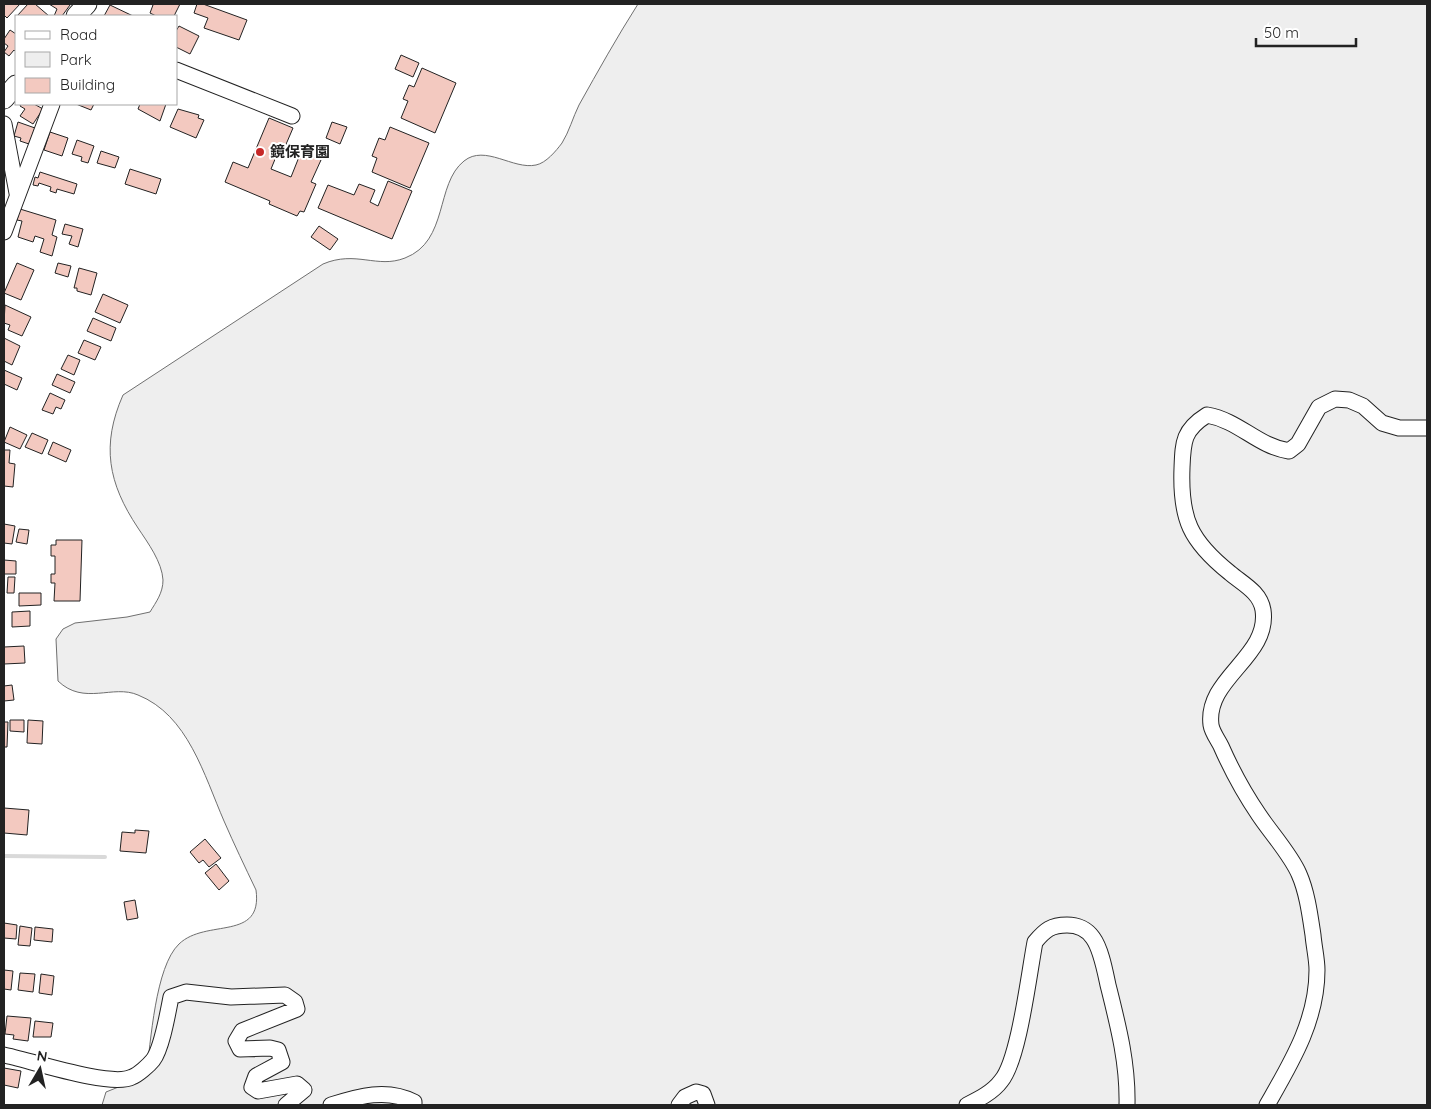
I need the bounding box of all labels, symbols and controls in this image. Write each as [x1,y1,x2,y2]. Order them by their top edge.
legend [15,15,178,105]
scale bar [1256,15,1356,47]
text: 50 m [1264,23,1299,42]
text: Road [60,25,97,44]
text: Park [60,50,92,69]
text: Building [60,75,115,94]
place label: 鏡保育園 [270,142,330,161]
marker: 鏡保育園 [254,146,266,158]
north arrow [15,1044,65,1094]
text: N [36,1046,49,1066]

